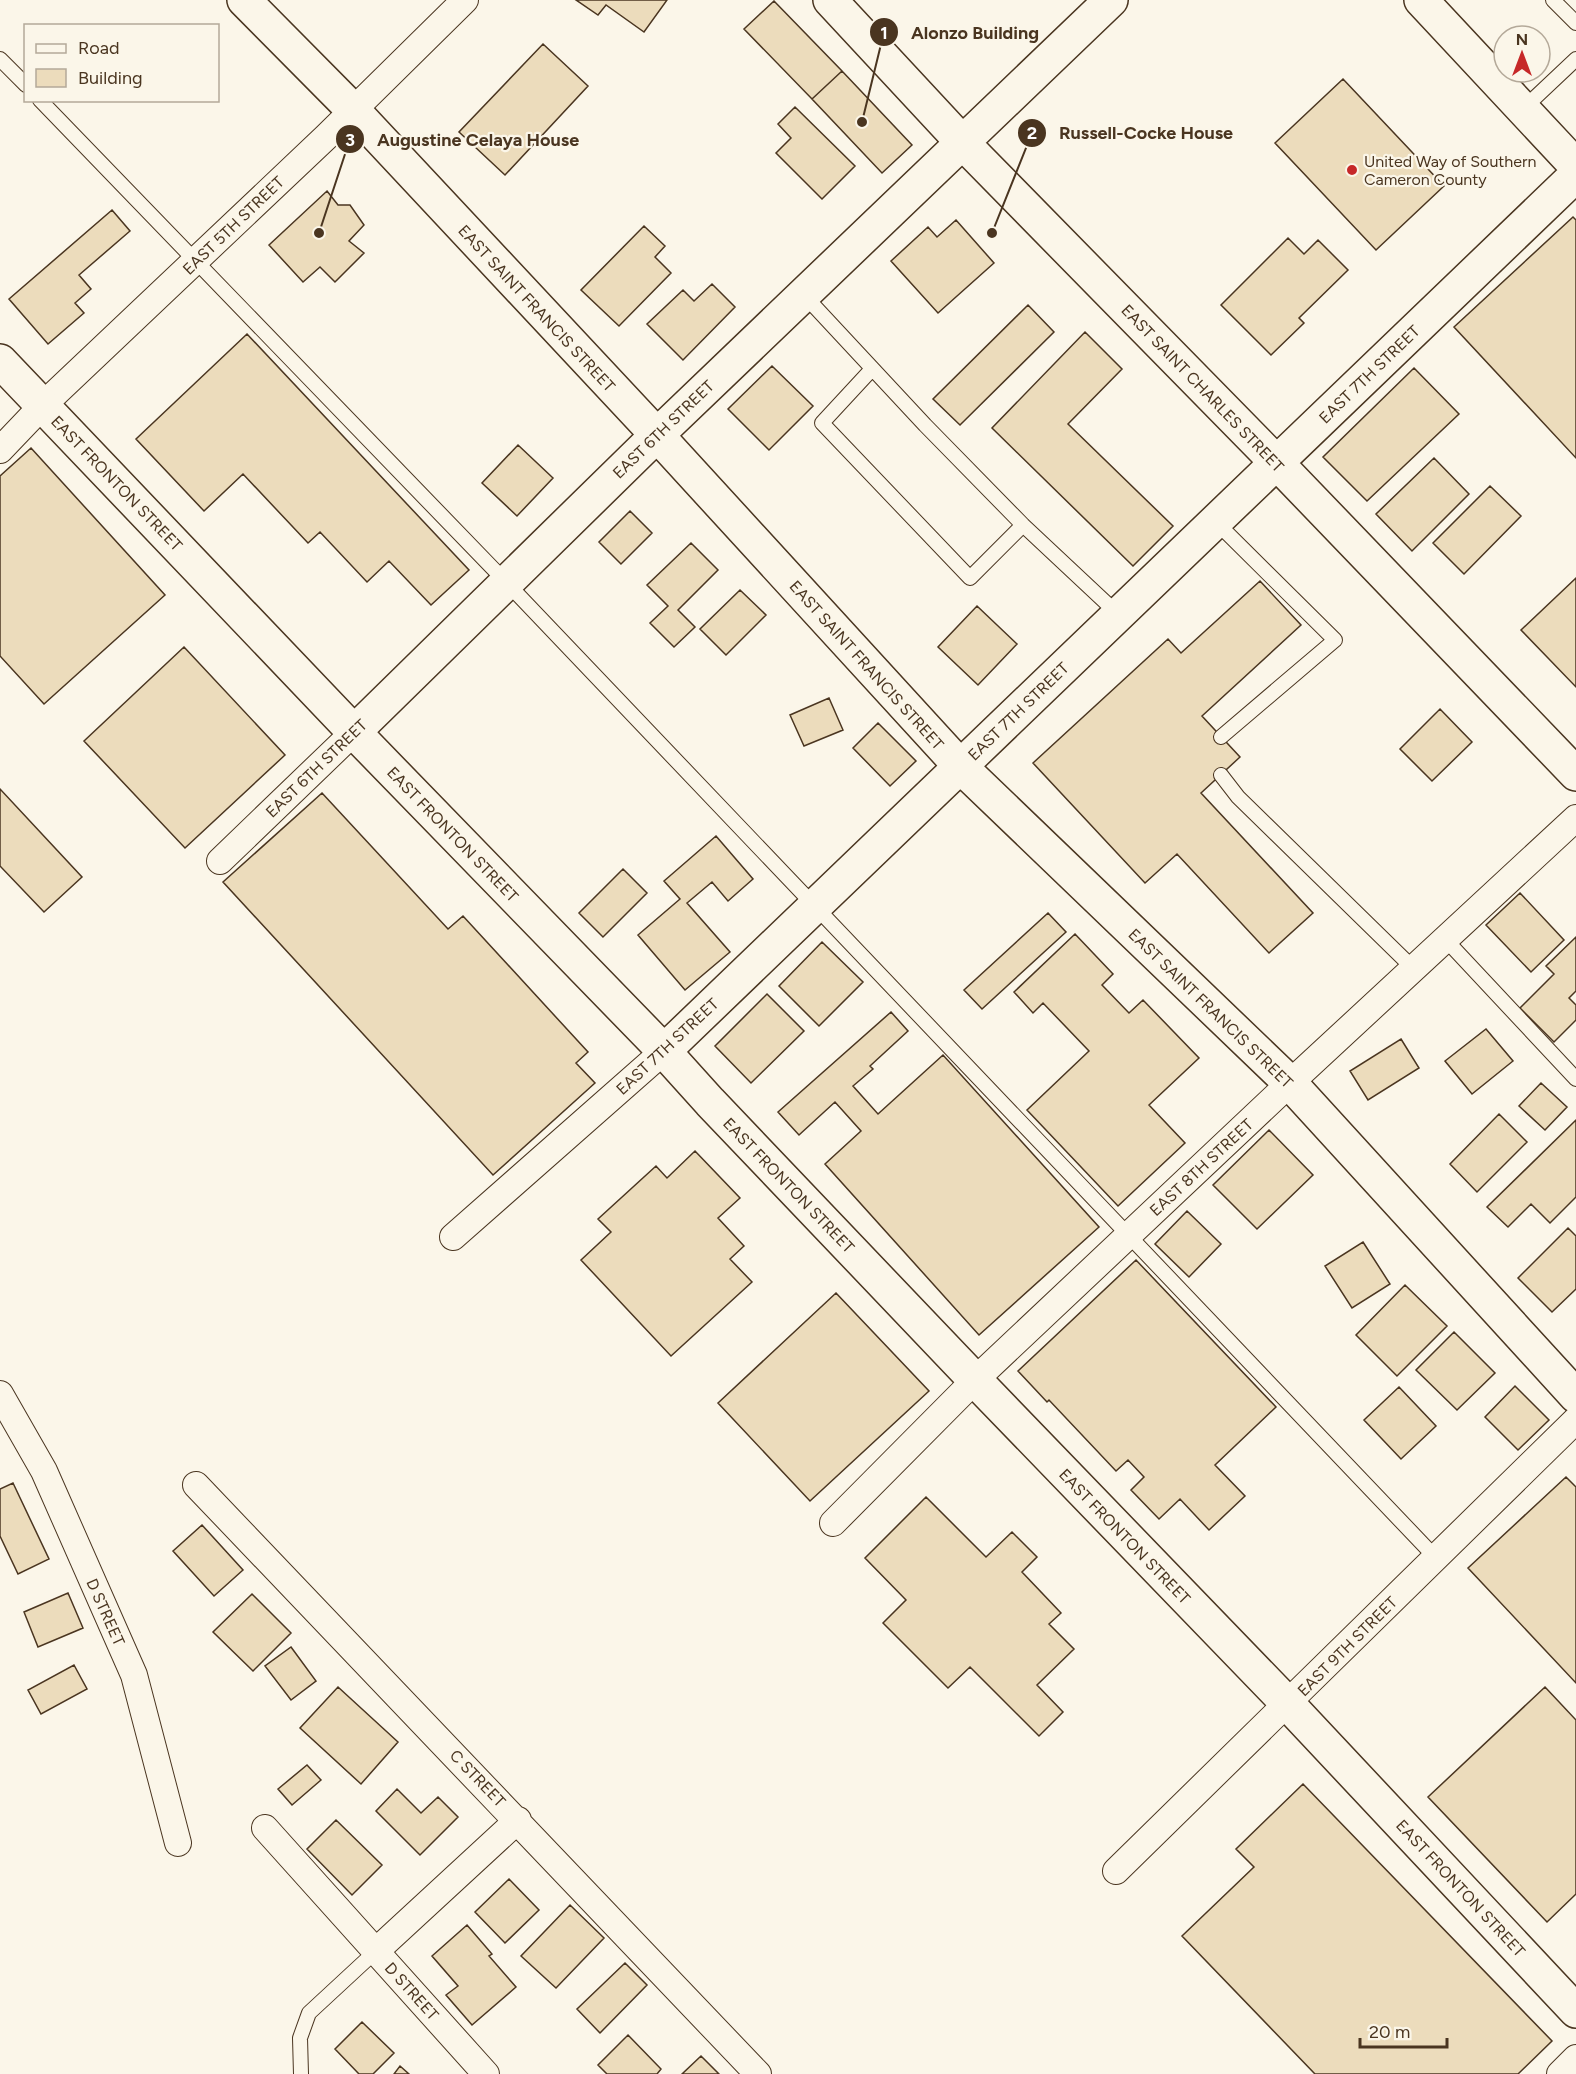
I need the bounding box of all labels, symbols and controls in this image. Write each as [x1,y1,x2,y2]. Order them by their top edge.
callout: Alonzo Building [869,14,1051,50]
text: 1 [880,22,888,44]
text: Alonzo Building [911,22,1039,44]
legend [24,24,219,102]
north arrow [1492,24,1552,84]
text: N [1516,30,1528,49]
text: Road [78,37,119,59]
text: Building [78,67,143,89]
callout: Russell-Cocke House [1017,115,1245,151]
callout: Augustine Celaya House [335,121,592,157]
text: 2 [1027,122,1037,144]
text: Russell-Cocke House [1059,122,1233,144]
text: 3 [345,129,355,151]
text: Augustine Celaya House [377,129,579,151]
place label: United Way of Southern Cameron County [1364,152,1536,189]
marker: United Way of Southern Cameron County [1345,163,1359,177]
street label: EAST 5TH STREET [179,172,288,279]
street label: EAST SAINT FRANCIS STREET [454,221,619,396]
street label: EAST SAINT CHARLES STREET [1117,301,1288,476]
street label: EAST 7TH STREET [1315,321,1424,427]
street label: EAST 6TH STREET [609,376,718,482]
street label: EAST FRONTON STREET [47,412,186,555]
street label: EAST SAINT FRANCIS STREET [786,577,948,754]
street label: EAST 7TH STREET [964,658,1073,764]
street label: EAST 6TH STREET [262,715,371,821]
street label: EAST FRONTON STREET [383,763,522,906]
street label: EAST SAINT FRANCIS STREET [1125,925,1297,1092]
street label: EAST 7TH STREET [612,994,722,1099]
street label: EAST FRONTON STREET [719,1114,858,1257]
street label: EAST 8TH STREET [1146,1115,1257,1220]
street label: EAST FRONTON STREET [1055,1465,1194,1608]
street label: D STREET [82,1576,129,1649]
street label: EAST 9TH STREET [1294,1592,1401,1700]
street label: C STREET [446,1746,510,1811]
street label: EAST FRONTON STREET [1392,1816,1529,1961]
street label: D STREET [381,1958,443,2024]
scale bar [1360,2011,1447,2049]
text: 20 m [1369,2021,1410,2043]

